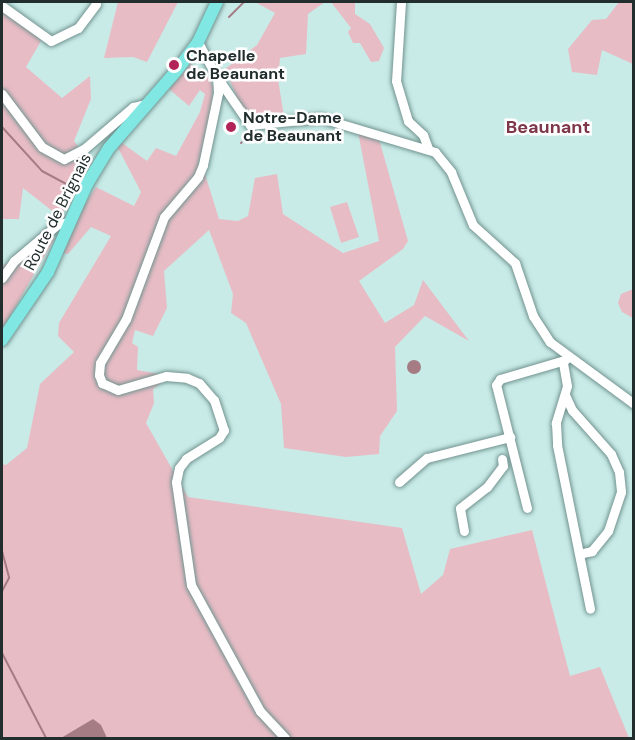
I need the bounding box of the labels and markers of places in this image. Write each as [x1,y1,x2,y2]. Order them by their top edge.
place label: Chapelle de Beaunant [186,46,285,84]
marker: Chapelle de Beaunant [167,58,181,72]
place label: Notre-Dame de Beaunant [243,108,342,146]
marker: Notre-Dame de Beaunant [224,120,238,134]

